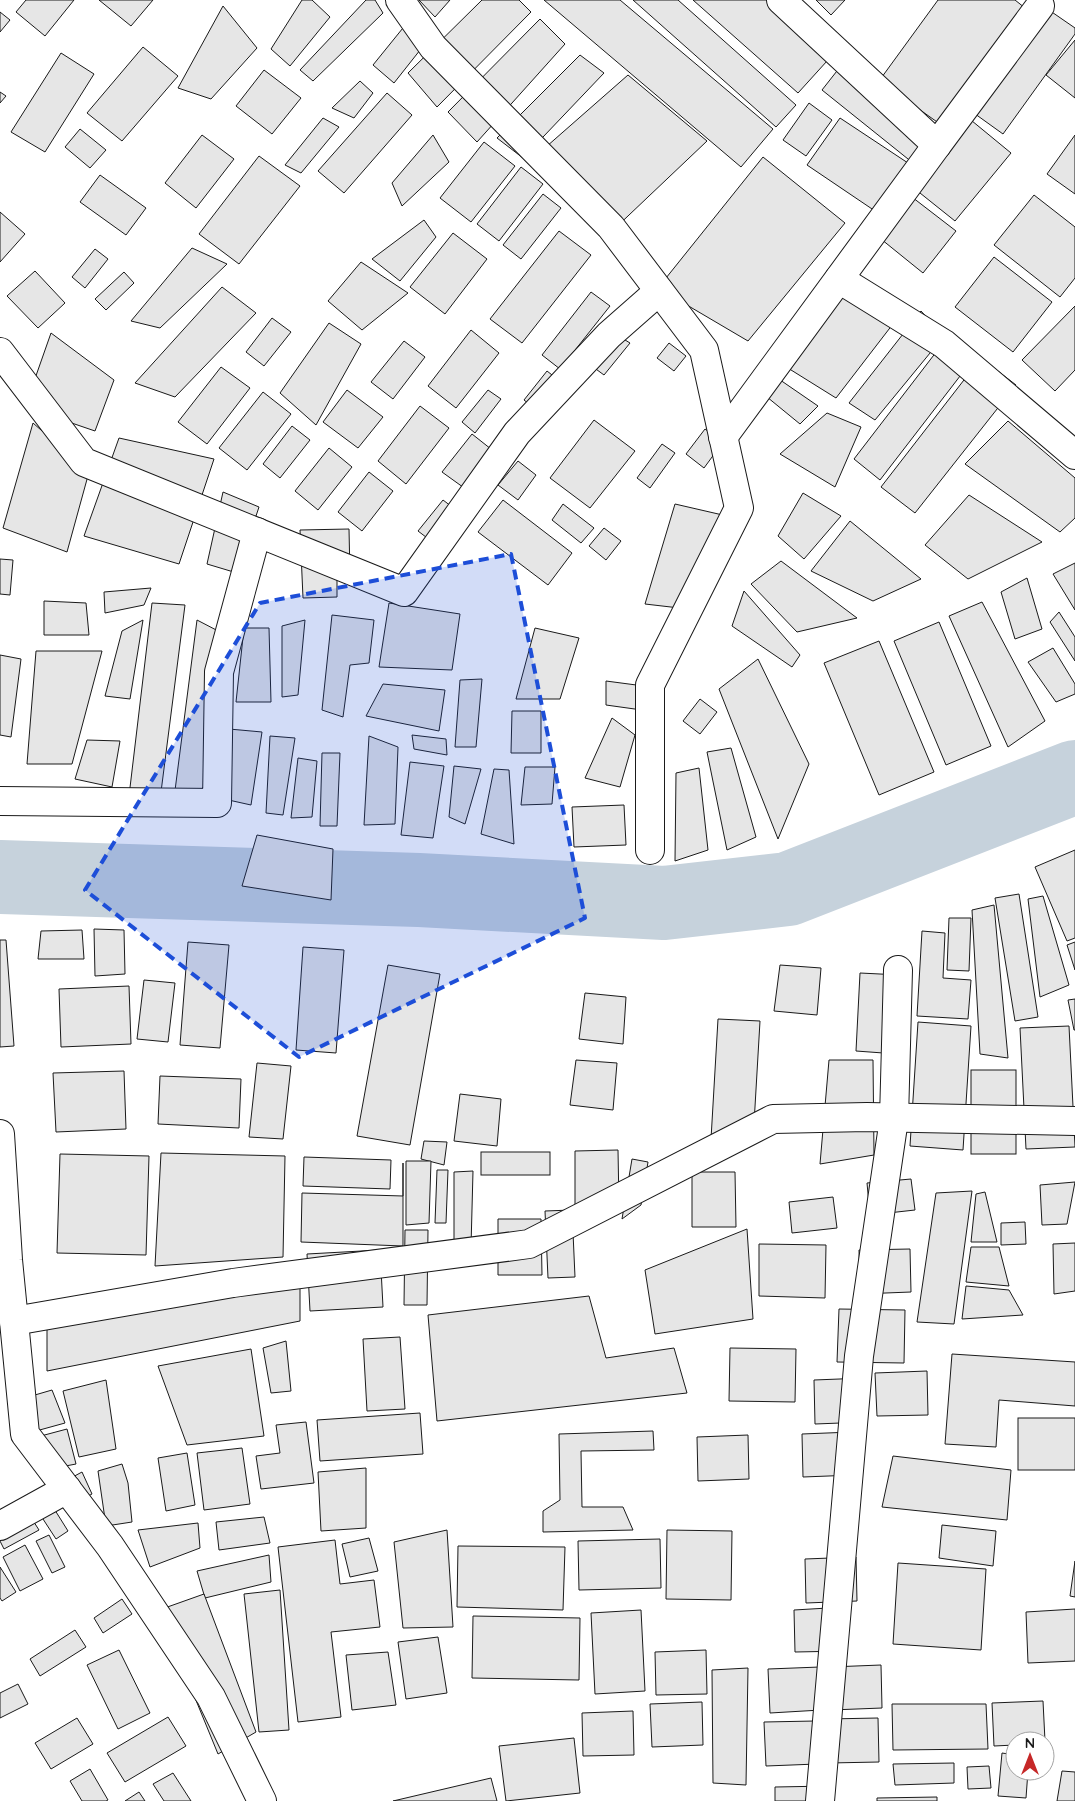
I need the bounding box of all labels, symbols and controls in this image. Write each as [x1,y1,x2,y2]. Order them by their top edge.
north arrow [1005,1731,1055,1781]
text: N [1025,1734,1035,1752]

